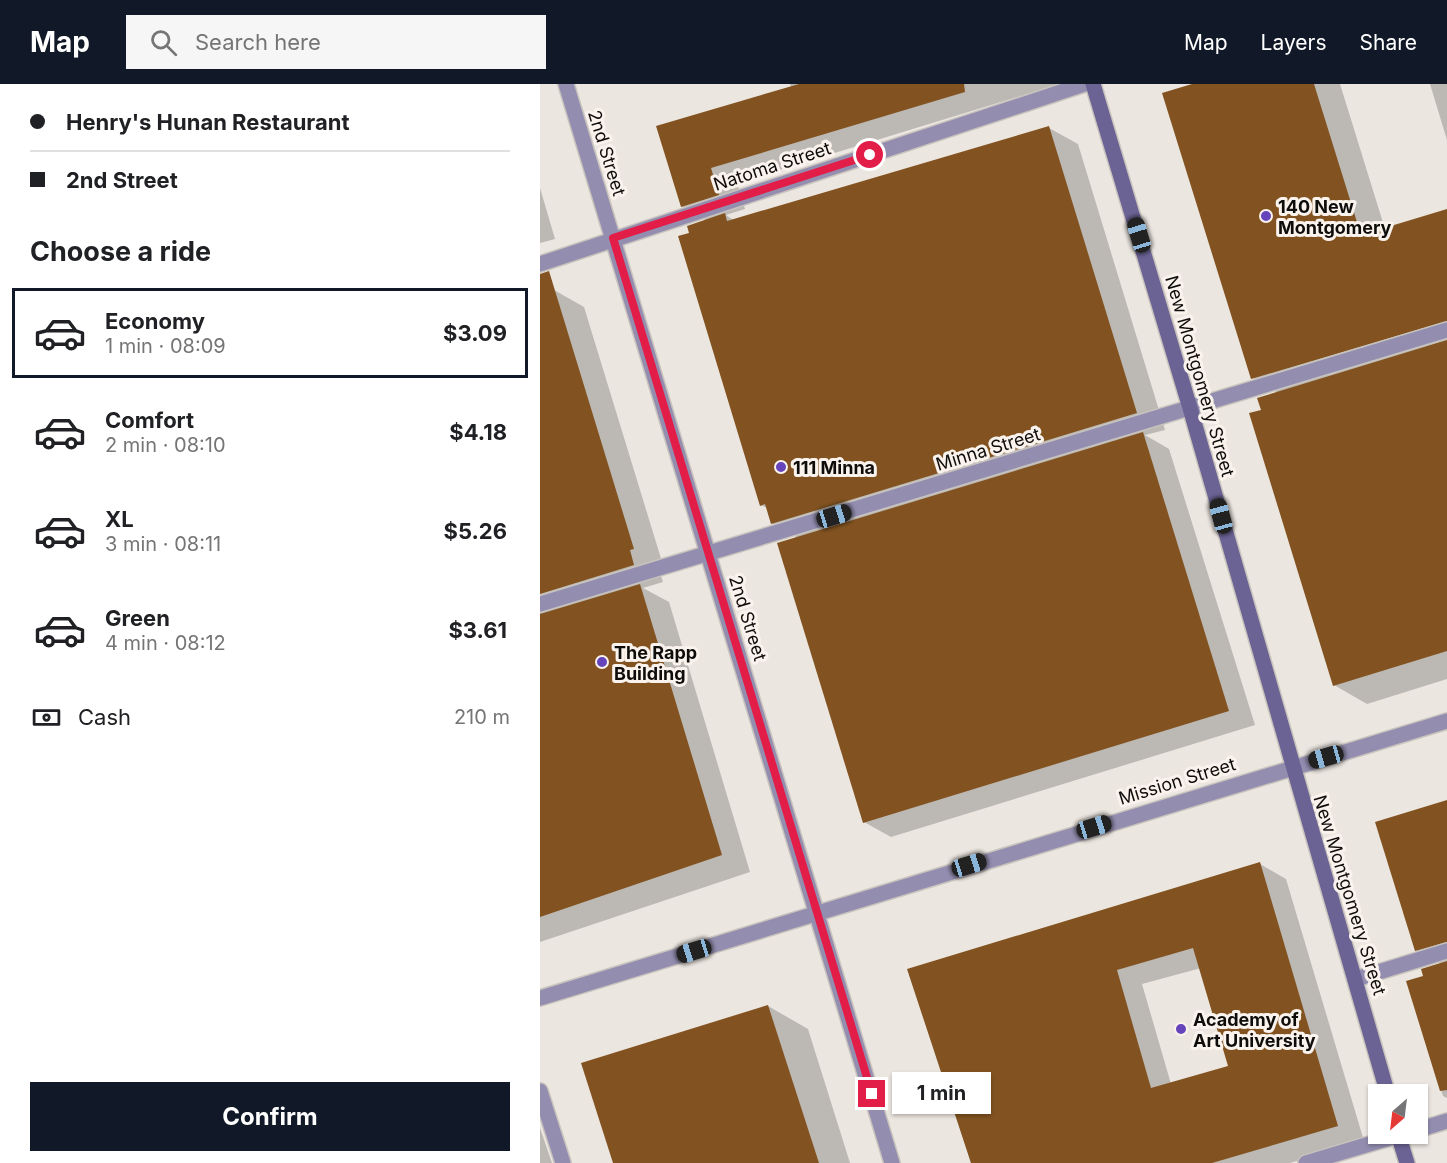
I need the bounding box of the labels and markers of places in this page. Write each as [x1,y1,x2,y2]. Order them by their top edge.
place label: 140 New Montgomery [1278,196,1392,238]
marker: 140 New Montgomery [1259,209,1273,223]
place label: 111 Minna [793,457,875,478]
marker: 111 Minna [774,460,788,474]
place label: The Rapp Building [614,642,697,684]
marker: The Rapp Building [595,655,609,669]
place label: Academy of Art University [1193,1009,1316,1051]
marker: Academy of Art University [1174,1022,1188,1036]

